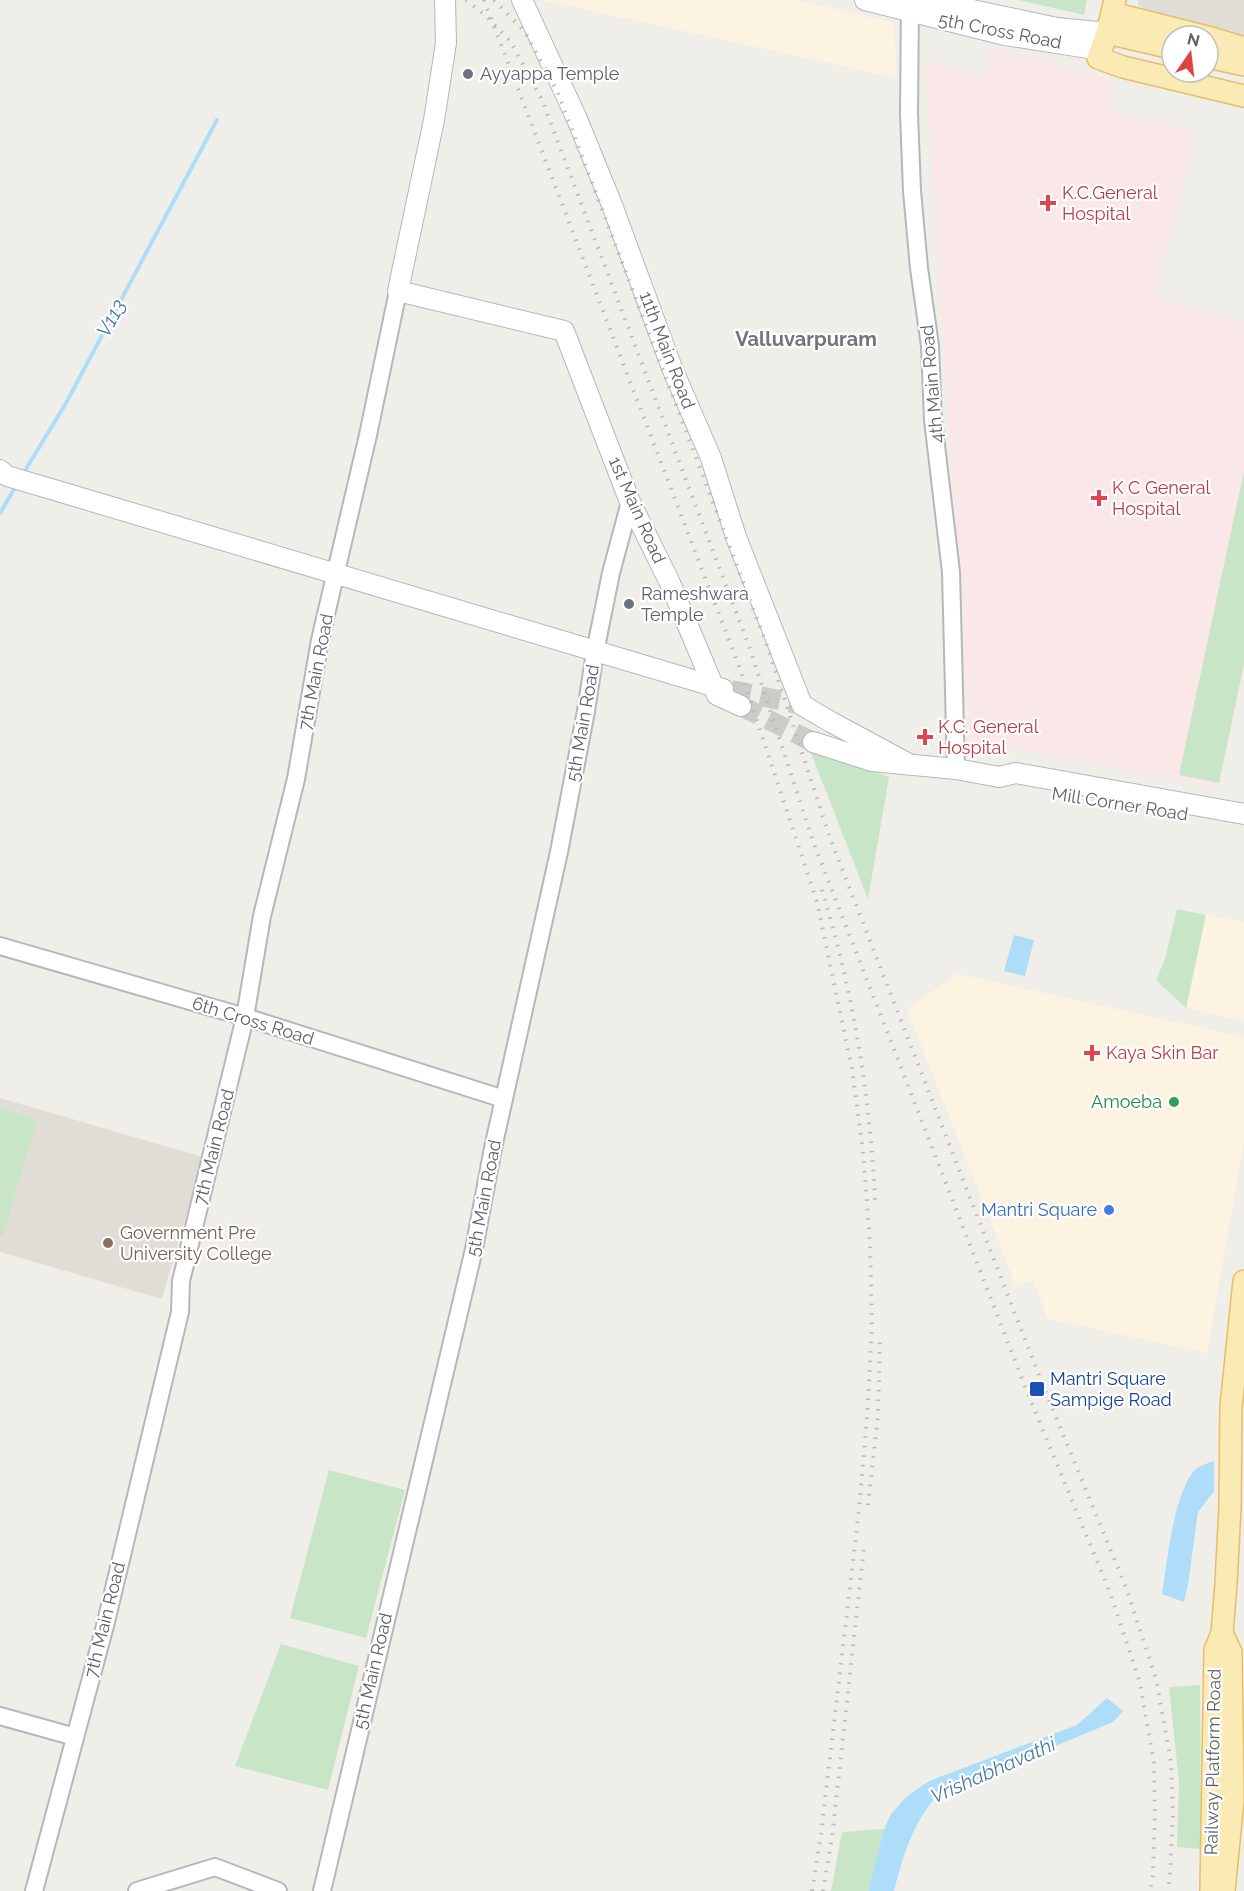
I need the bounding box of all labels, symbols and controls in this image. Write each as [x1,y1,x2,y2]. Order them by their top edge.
street label: 5th Cross Road [937,8,1064,53]
north arrow [1160,24,1220,84]
text: N [1185,29,1202,51]
place label: Ayyappa Temple [480,63,620,84]
marker: Ayyappa Temple [461,67,475,81]
place label: K.C.General Hospital [1062,182,1158,224]
marker: K.C.General Hospital [1039,194,1057,212]
street label: 11th Main Road [635,288,700,412]
water label: V113 [91,295,131,341]
street label: 4th Main Road [916,324,947,444]
district label: Valluvarpuram [735,327,877,351]
street label: 1st Main Road [605,453,670,566]
place label: K C General Hospital [1112,477,1210,519]
marker: K C General Hospital [1090,489,1108,507]
place label: Rameshwara Temple [641,583,749,625]
marker: Rameshwara Temple [622,597,636,611]
street label: 7th Main Road [294,612,337,732]
street label: 5th Main Road [562,663,603,783]
place label: K.C. General Hospital [938,716,1039,758]
marker: K.C. General Hospital [916,728,934,746]
street label: Mill Corner Road [1050,782,1190,825]
street label: 6th Cross Road [190,992,317,1049]
place label: Kaya Skin Bar [1106,1042,1219,1063]
marker: Kaya Skin Bar [1083,1044,1101,1062]
street label: 7th Main Road [189,1087,238,1207]
place label: Amoeba [1091,1091,1162,1112]
marker: Amoeba [1167,1095,1181,1109]
street label: 5th Main Road [462,1138,505,1258]
place label: Mantri Square [981,1199,1097,1220]
marker: Mantri Square [1102,1203,1116,1217]
place label: Government Pre University College [120,1222,272,1264]
marker: Government Pre University College [101,1236,115,1250]
place label: Mantri Square Sampige Road [1050,1368,1172,1410]
marker: Mantri Square Sampige Road [1028,1380,1046,1398]
street label: 7th Main Road [80,1560,129,1680]
street label: 5th Main Road [349,1611,396,1731]
street label: Railway Platform Road [1200,1669,1225,1855]
water label: Vrishabhavathi [927,1731,1060,1808]

